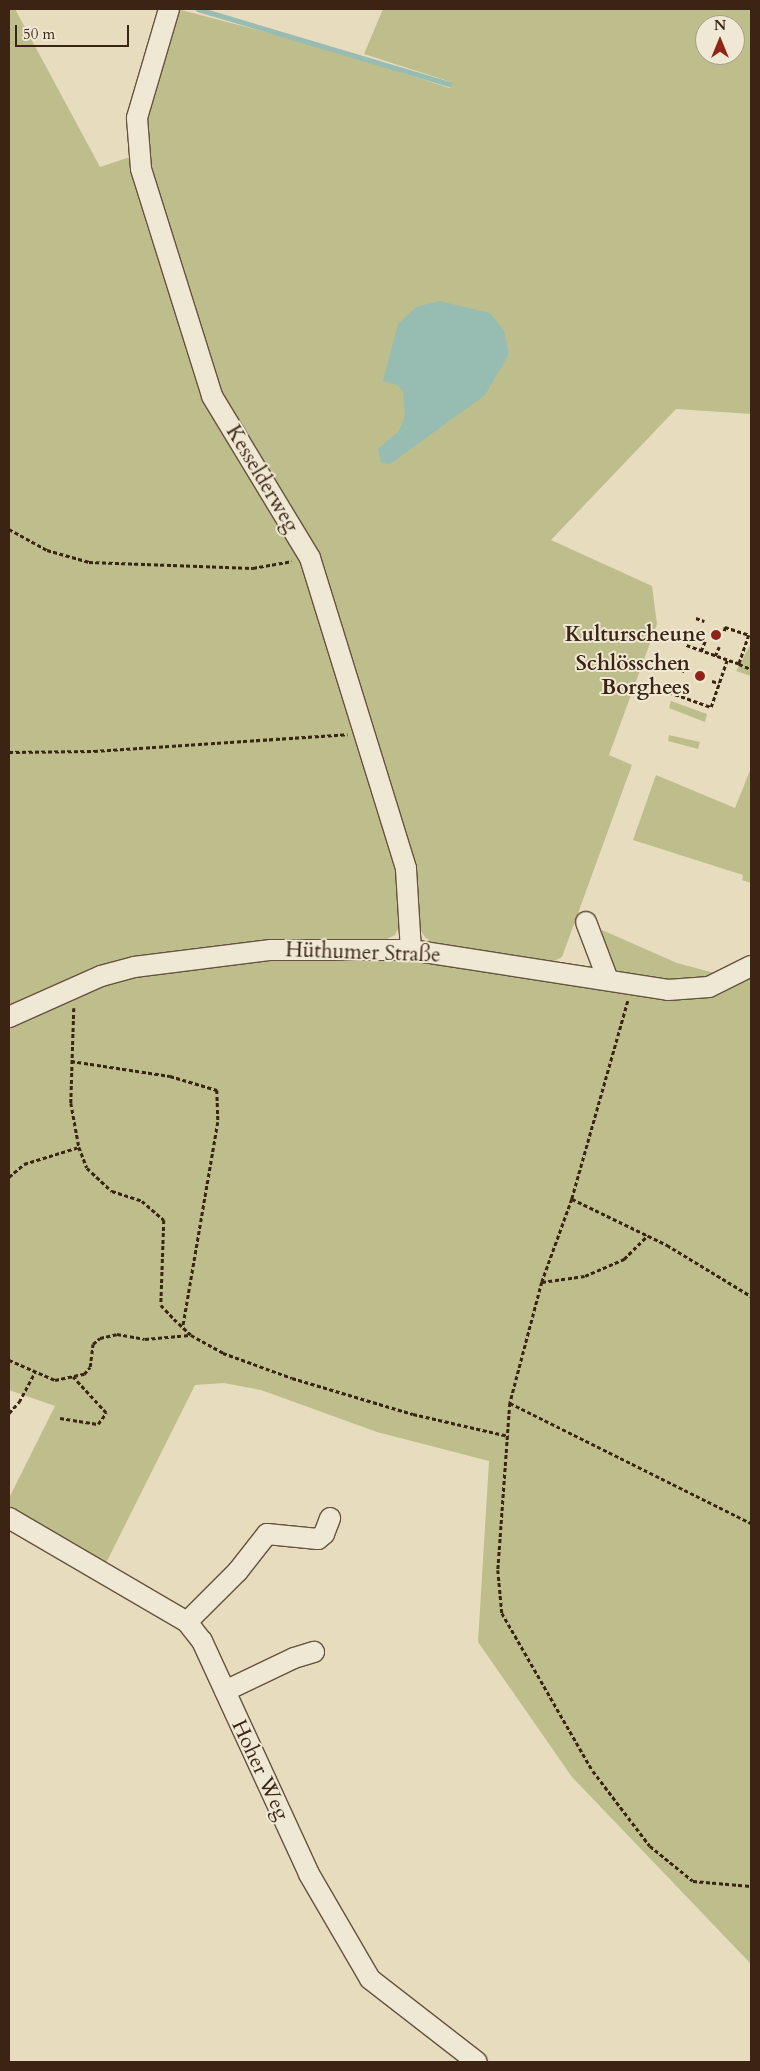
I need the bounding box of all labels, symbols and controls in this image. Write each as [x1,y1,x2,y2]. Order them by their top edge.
scale bar [18,15,131,47]
north arrow [695,15,745,65]
text: N [714,16,726,35]
text: 50 m [23,24,55,44]
street label: Kesselderweg [220,421,304,537]
place label: Kulturscheune [565,622,706,648]
marker: Kulturscheune [710,629,722,641]
place label: Schlösschen Borghees [576,651,690,701]
marker: Schlösschen Borghees [694,670,706,682]
street label: Hüthumer Straße [285,938,441,968]
street label: Hoher Weg [226,1716,294,1824]

